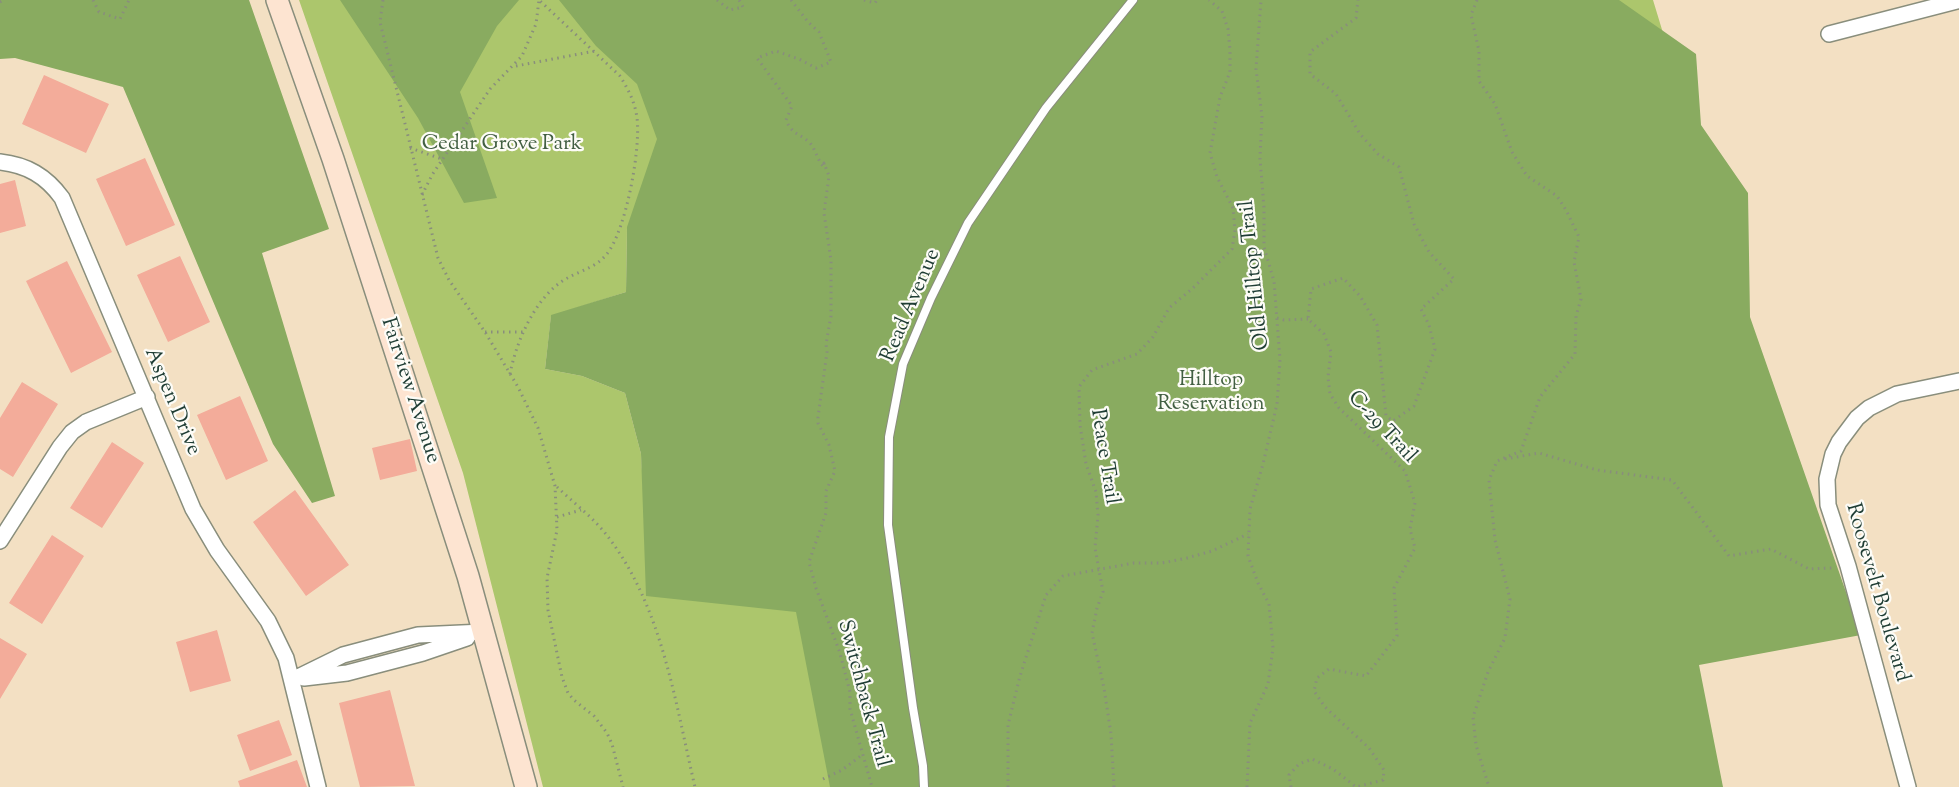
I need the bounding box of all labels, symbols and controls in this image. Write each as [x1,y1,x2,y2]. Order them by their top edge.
park label: Cedar Grove Park [422,132,582,158]
street label: Old Hilltop Trail [1236,199,1276,351]
street label: Read Avenue [877,246,947,366]
street label: Fairview Avenue [374,315,444,467]
street label: Aspen Drive [137,345,205,459]
park label: Hilltop Reservation [1157,368,1265,418]
street label: C-29 Trail [1341,386,1421,470]
street label: Peace Trail [1083,408,1123,506]
street label: Roosevelt Boulevard [1838,501,1914,685]
street label: Switchback Trail [830,618,894,770]

